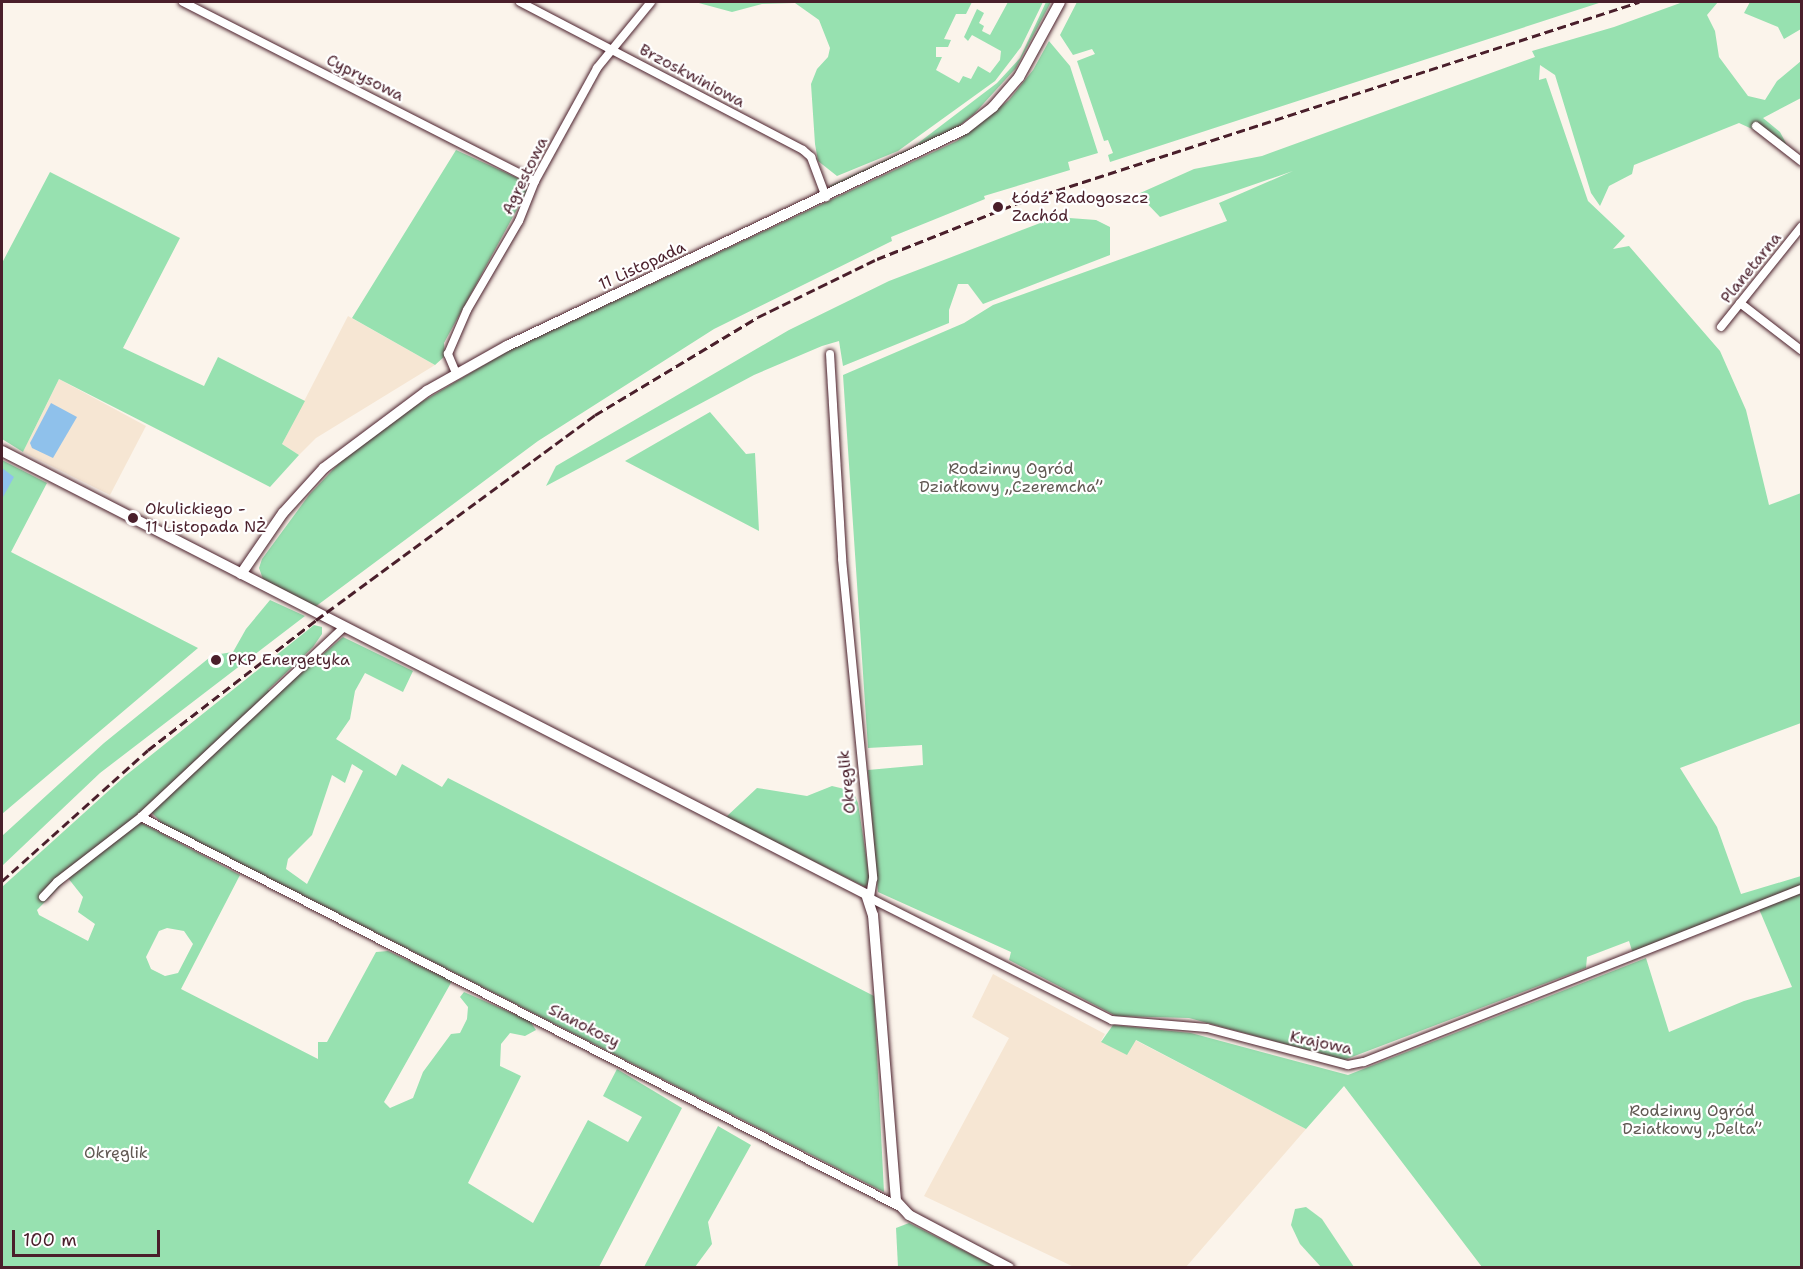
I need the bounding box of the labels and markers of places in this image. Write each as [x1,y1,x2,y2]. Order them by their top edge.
place label: Łódź Radogoszcz Zachód [1012,188,1149,226]
marker: Łódź Radogoszcz Zachód [989,198,1007,216]
place label: Okulickiego - 11 Listopada NŻ [145,499,266,537]
marker: Okulickiego - 11 Listopada NŻ [126,511,140,525]
place label: PKP Energetyka [228,650,350,670]
marker: PKP Energetyka [209,653,223,667]

